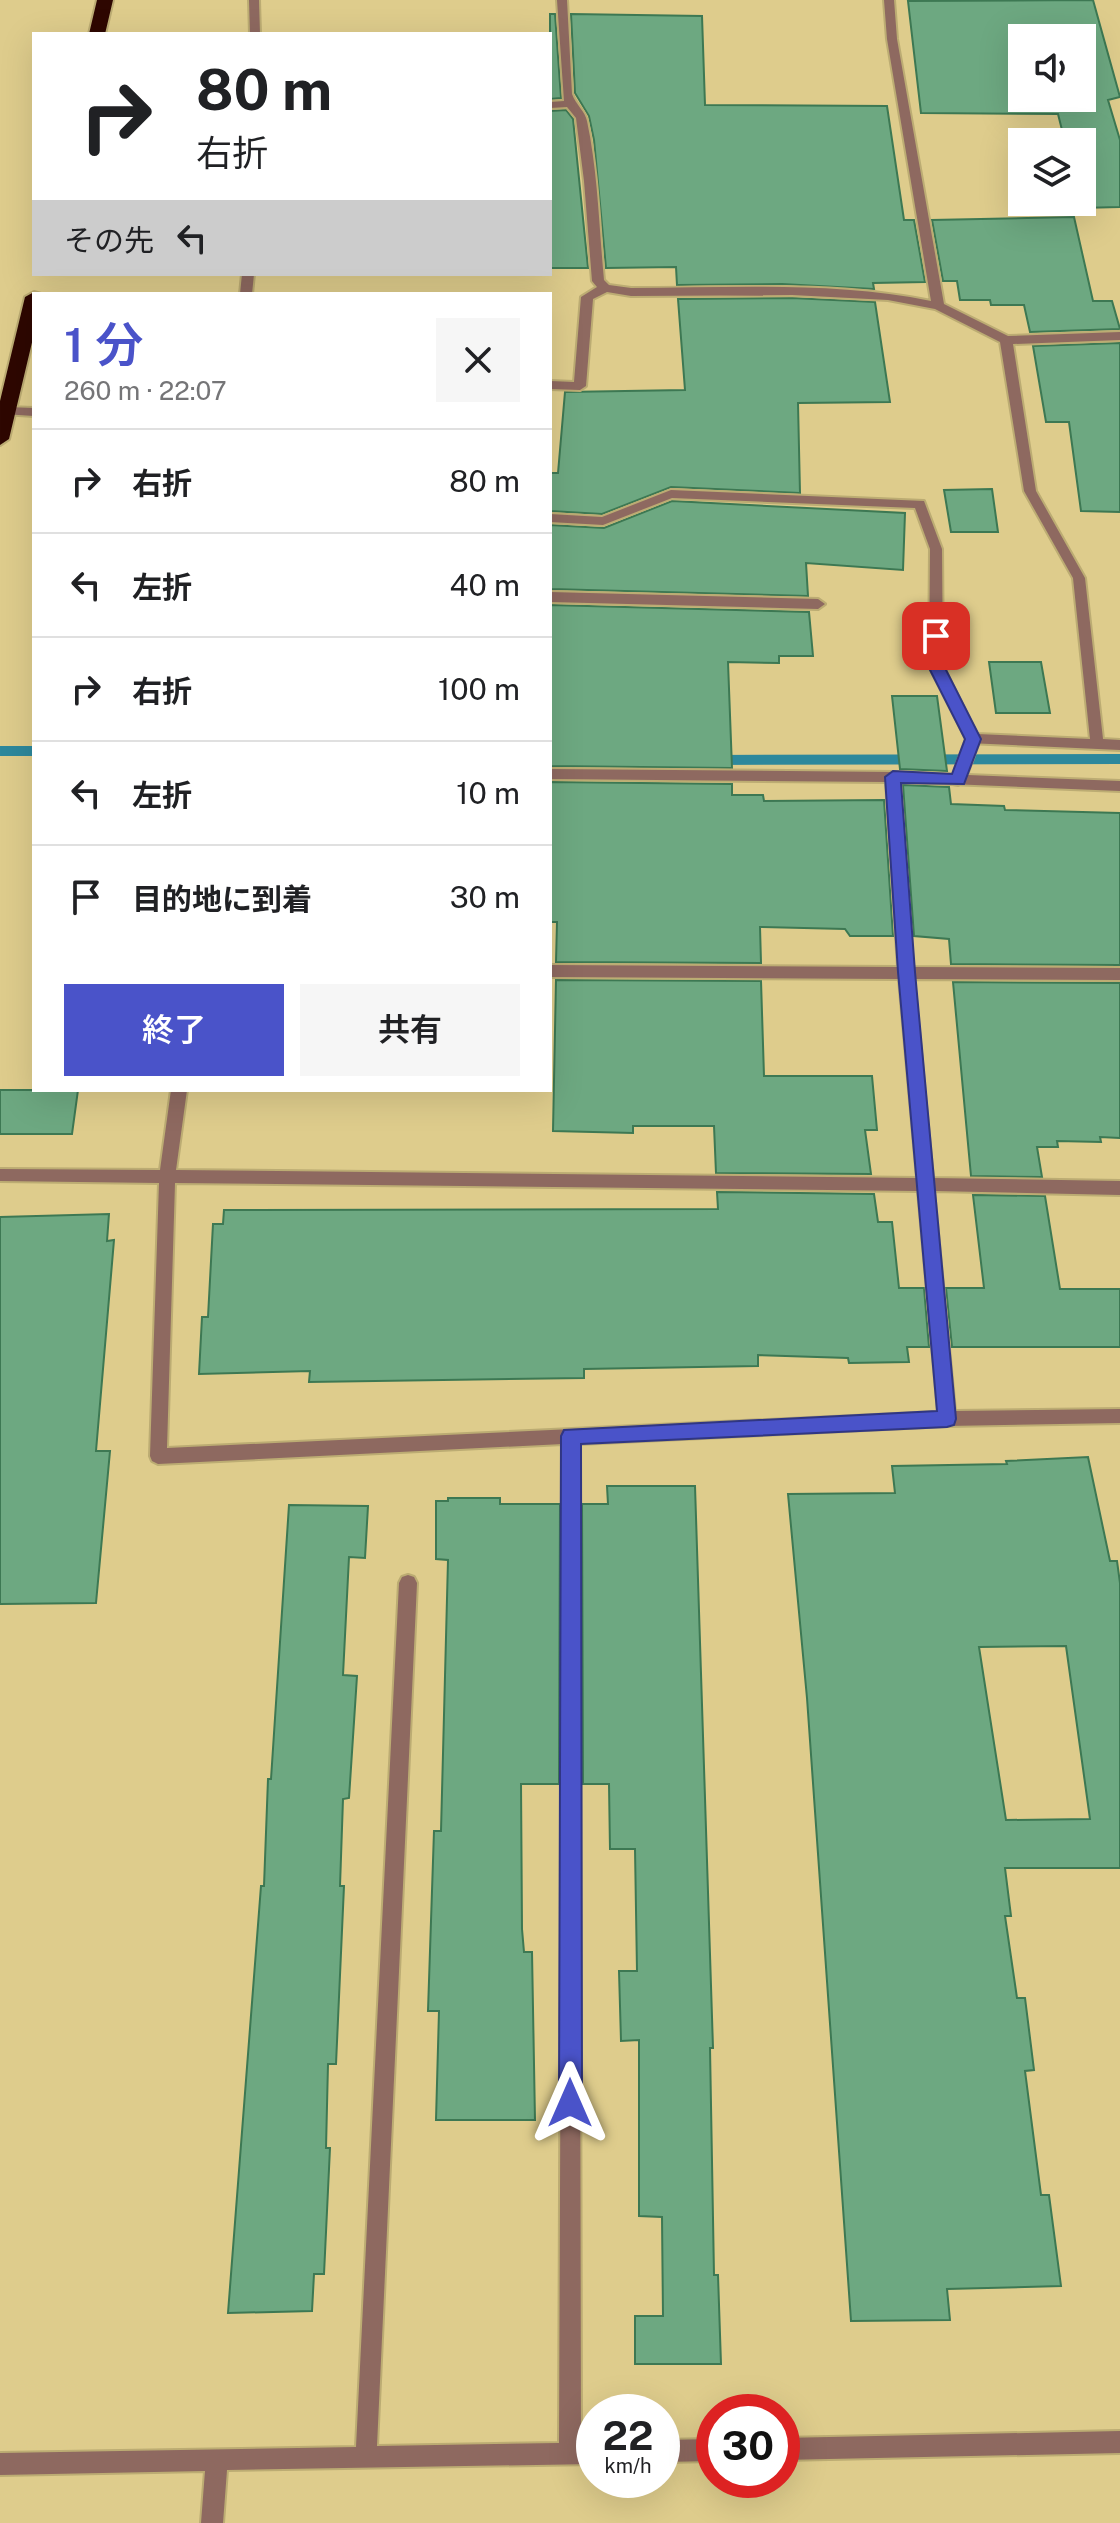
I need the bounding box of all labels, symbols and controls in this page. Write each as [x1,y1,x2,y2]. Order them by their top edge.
map controls [1008,24,1096,216]
button: sound [1008,24,1096,112]
text: 80 m [196,57,332,123]
icon: right [64,64,168,168]
button: layers [1008,128,1096,216]
text: 右折 [196,132,268,174]
icon: left [170,216,214,260]
text: その先 [64,222,154,258]
text: 1 分 [64,316,143,373]
button: close [436,318,520,402]
text: 260 m · 22:07 [64,375,227,406]
icon: right [64,459,108,503]
text: 80 m [449,463,520,499]
text: 右折 [132,465,192,501]
icon: left [64,563,108,607]
text: 40 m [450,567,520,603]
text: 左折 [132,569,192,605]
pin [902,602,970,670]
icon: arrive [914,614,958,658]
icon: right [64,667,108,711]
text: 100 m [438,671,520,707]
text: 右折 [132,673,192,709]
icon: left [64,771,108,815]
text: 10 m [456,775,520,811]
text: 左折 [132,777,192,813]
icon: arrive [64,875,108,919]
text: 30 m [450,879,520,915]
text: 目的地に到着 [132,881,312,917]
button: 終了 [64,984,284,1076]
button: 共有 [300,984,520,1076]
position arrow [528,2061,612,2145]
speed limit sign: 30 [696,2394,800,2498]
text: 22 [603,2412,653,2459]
text: km/h [604,2454,652,2478]

